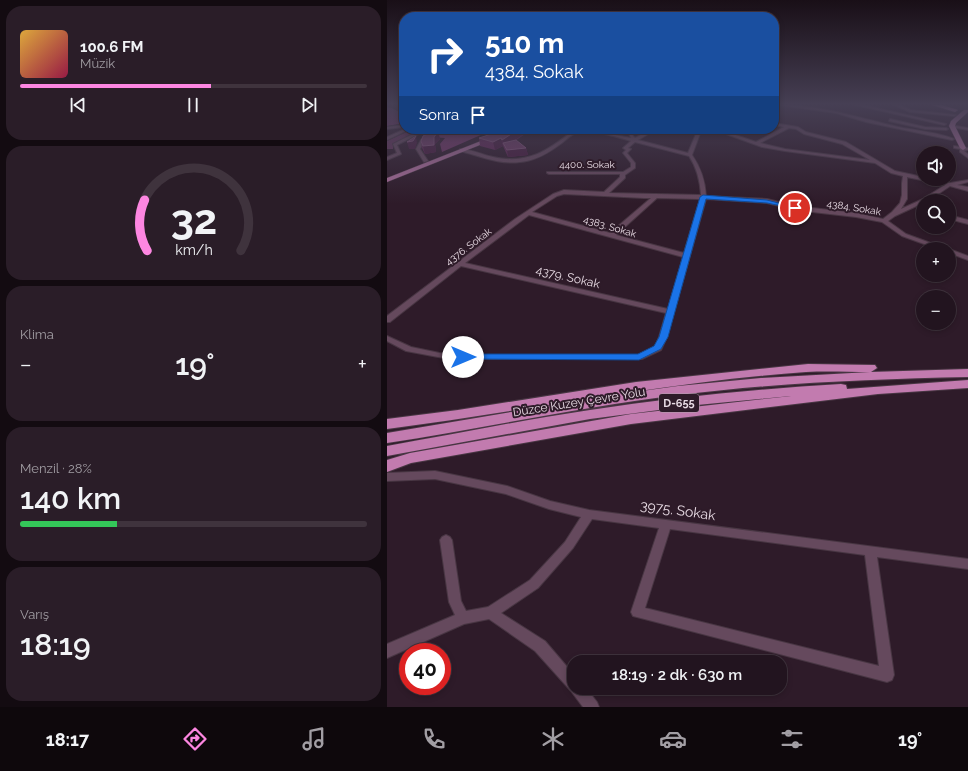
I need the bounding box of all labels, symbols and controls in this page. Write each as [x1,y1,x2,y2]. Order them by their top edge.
text: 510 m [485,27,564,60]
icon: right [419,28,471,80]
text: 100.6 FM [80,38,144,56]
text: Müzik [80,56,115,71]
text: 4384. Sokak [485,61,583,82]
icon: previous [67,94,89,116]
icon: pause [182,94,204,116]
icon: next [298,94,320,116]
icon: arrive [467,104,489,126]
text: Sonra [419,106,459,124]
map controls [916,146,956,330]
button: sound [916,146,956,186]
street label: 4400. Sokak [559,159,616,170]
pin [778,191,812,225]
button: search [916,194,956,234]
text: 32 [170,195,217,244]
icon: arrive [784,197,806,219]
street label: 4384. Sokak [826,198,882,217]
street label: 4383. Sokak [582,214,638,239]
street label: 4376. Sokak [443,225,494,267]
text: km/h [175,242,212,258]
button: + [916,242,956,282]
street label: 4379. Sokak [535,263,602,291]
button: − [916,290,956,330]
text: Klima [20,327,54,342]
position arrow [442,336,484,378]
text: 19° [175,347,214,382]
text: − [20,351,32,377]
text: + [358,351,367,377]
street label: Düzce Kuzey Çevre Yolu [512,385,646,419]
road number: D-655 [659,394,699,412]
text: Menzil · 28% [20,461,92,476]
text: 140 km [20,481,121,516]
street label: 3975. Sokak [639,497,717,523]
text: Varış [20,607,49,622]
text: 18:19 [20,627,91,662]
speed limit sign: 40 [399,643,451,695]
text: 18:19 · 2 dk · 630 m [612,666,742,684]
icon: directions [181,725,209,753]
icon: music [300,725,328,753]
icon: phone [420,725,448,753]
icon: climate [539,725,567,753]
icon: car [659,725,687,753]
icon: filters [778,725,806,753]
text: 18:17 [46,729,89,750]
text: 19° [898,729,922,750]

